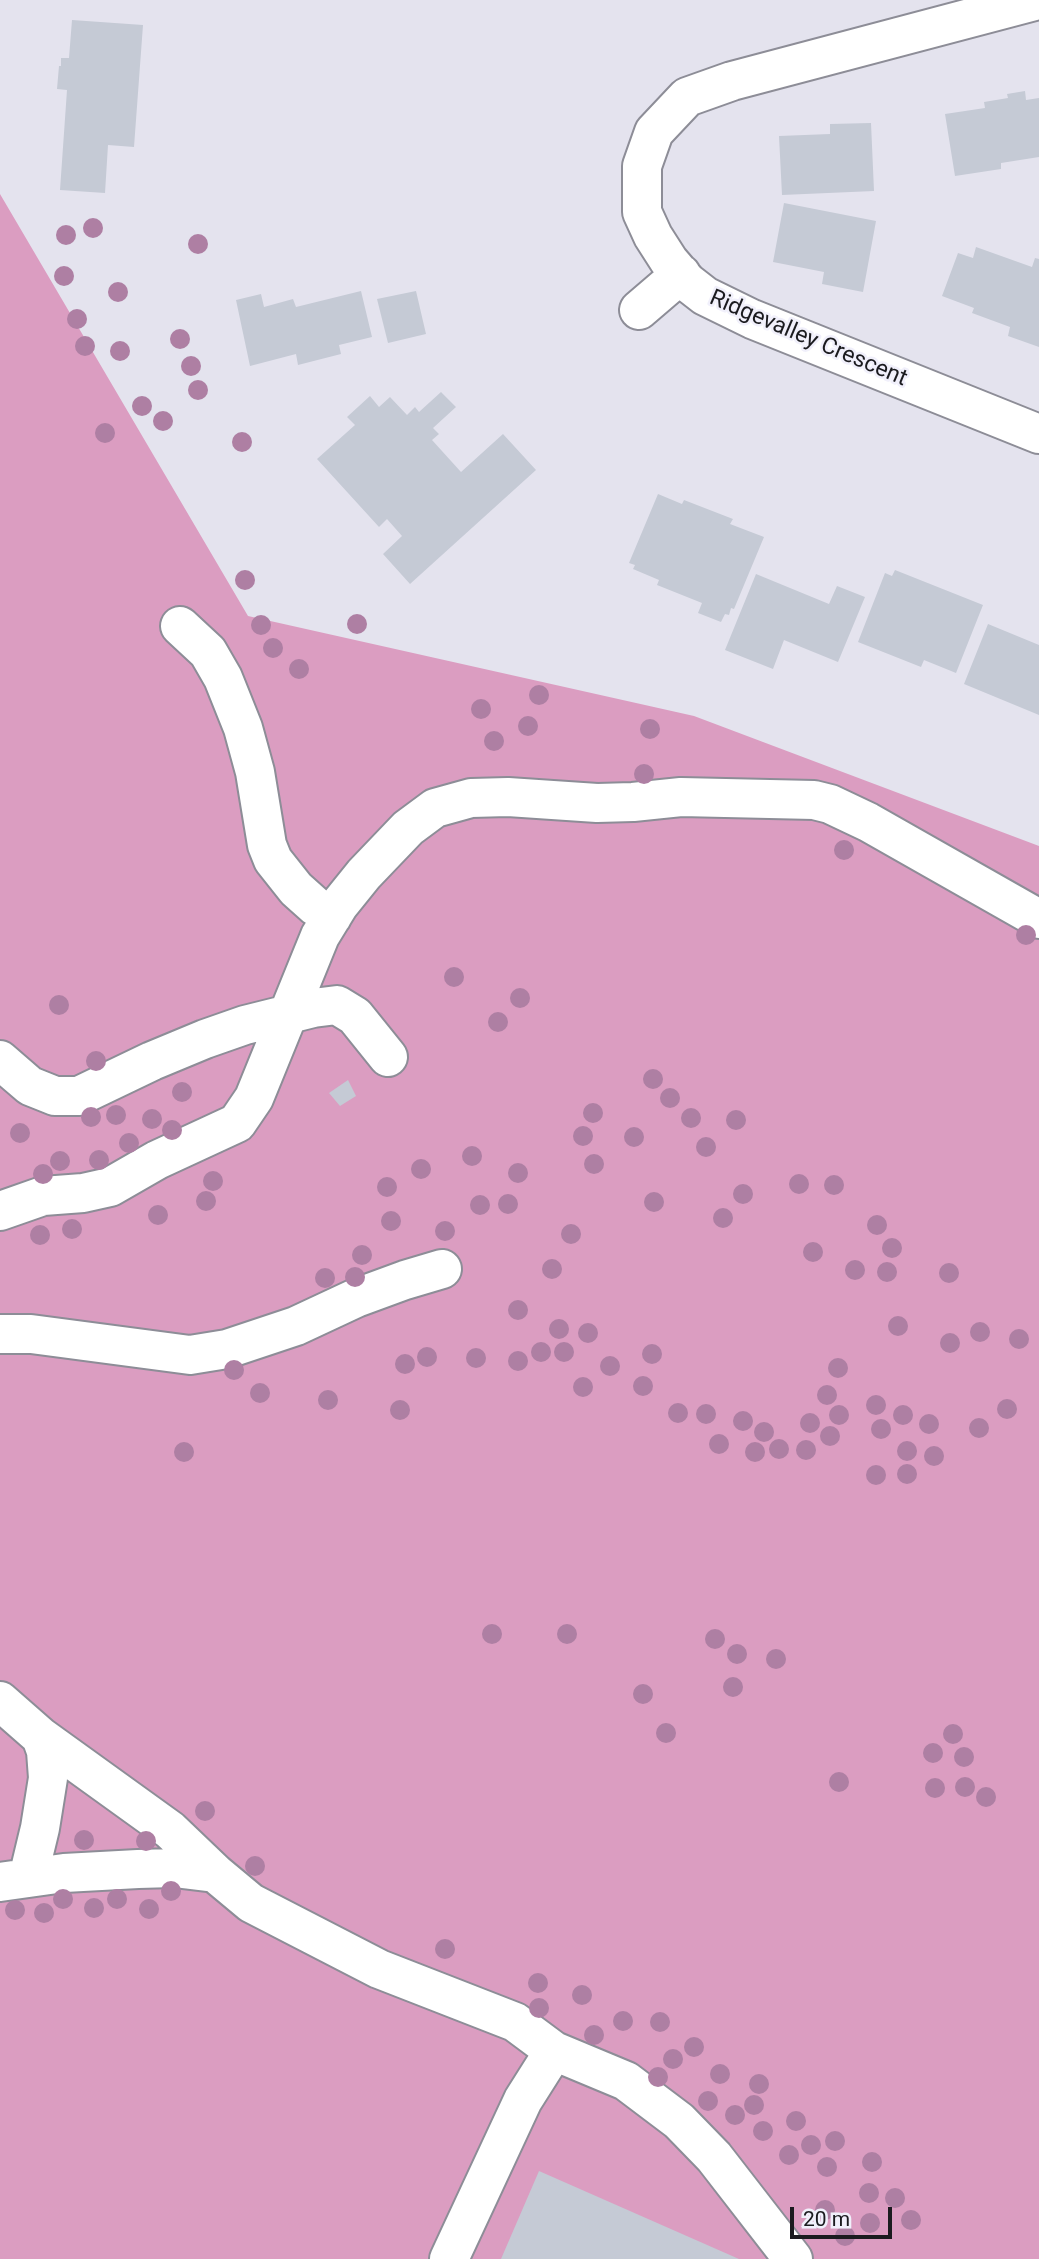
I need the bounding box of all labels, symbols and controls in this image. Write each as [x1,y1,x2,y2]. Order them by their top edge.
street label: Ridgevalley Crescent [705,285,911,393]
scale bar [794,2192,895,2236]
text: 20 m [803,2207,850,2231]

